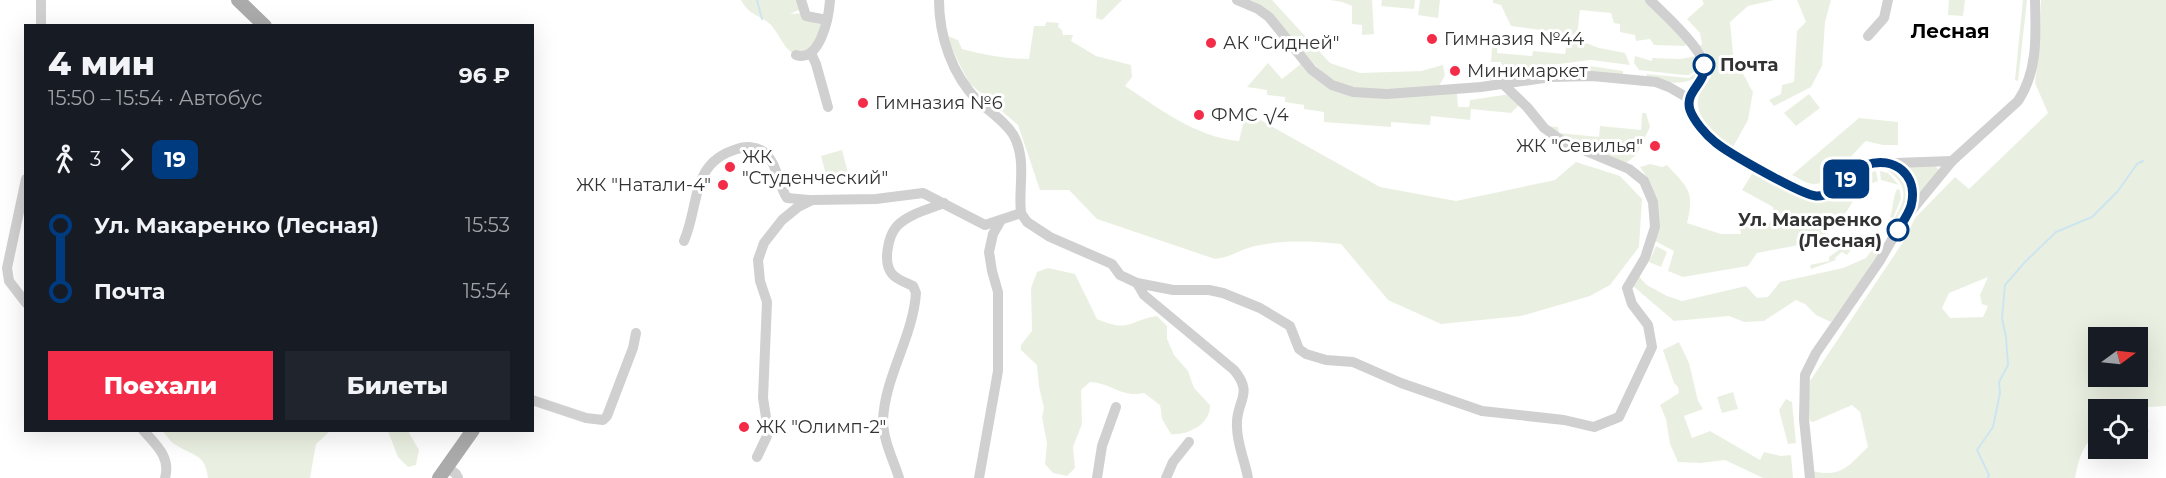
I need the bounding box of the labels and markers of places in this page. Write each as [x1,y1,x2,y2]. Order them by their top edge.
place label: Гимназия №44 [1444,28,1584,50]
place label: АК "Сидней" [1223,32,1340,54]
marker: Гимназия №44 [1425,32,1439,46]
marker: АК "Сидней" [1204,36,1218,50]
marker: Почта [1693,54,1715,76]
place label: Почта [1720,54,1778,76]
place label: Минимаркет [1467,60,1588,82]
marker: Минимаркет [1448,64,1462,78]
place label: Гимназия №6 [875,92,1003,114]
marker: Гимназия №6 [856,96,870,110]
place label: ФМС √4 [1211,104,1289,126]
marker: ФМС √4 [1192,108,1206,122]
place label: ЖК "Севилья" [1516,135,1643,157]
marker: ЖК "Севилья" [1648,139,1662,153]
place label: ЖК "Студенческий" [742,146,888,189]
marker: ЖК "Студенческий" [723,160,737,174]
place label: ЖК "Натали-4" [576,174,711,196]
marker: ЖК "Натали-4" [716,178,730,192]
place label: Ул. Макаренко (Лесная) [1738,209,1882,252]
marker: Ул. Макаренко (Лесная) [1887,219,1909,241]
place label: ЖК "Олимп-2" [756,416,886,438]
marker: ЖК "Олимп-2" [737,420,751,434]

